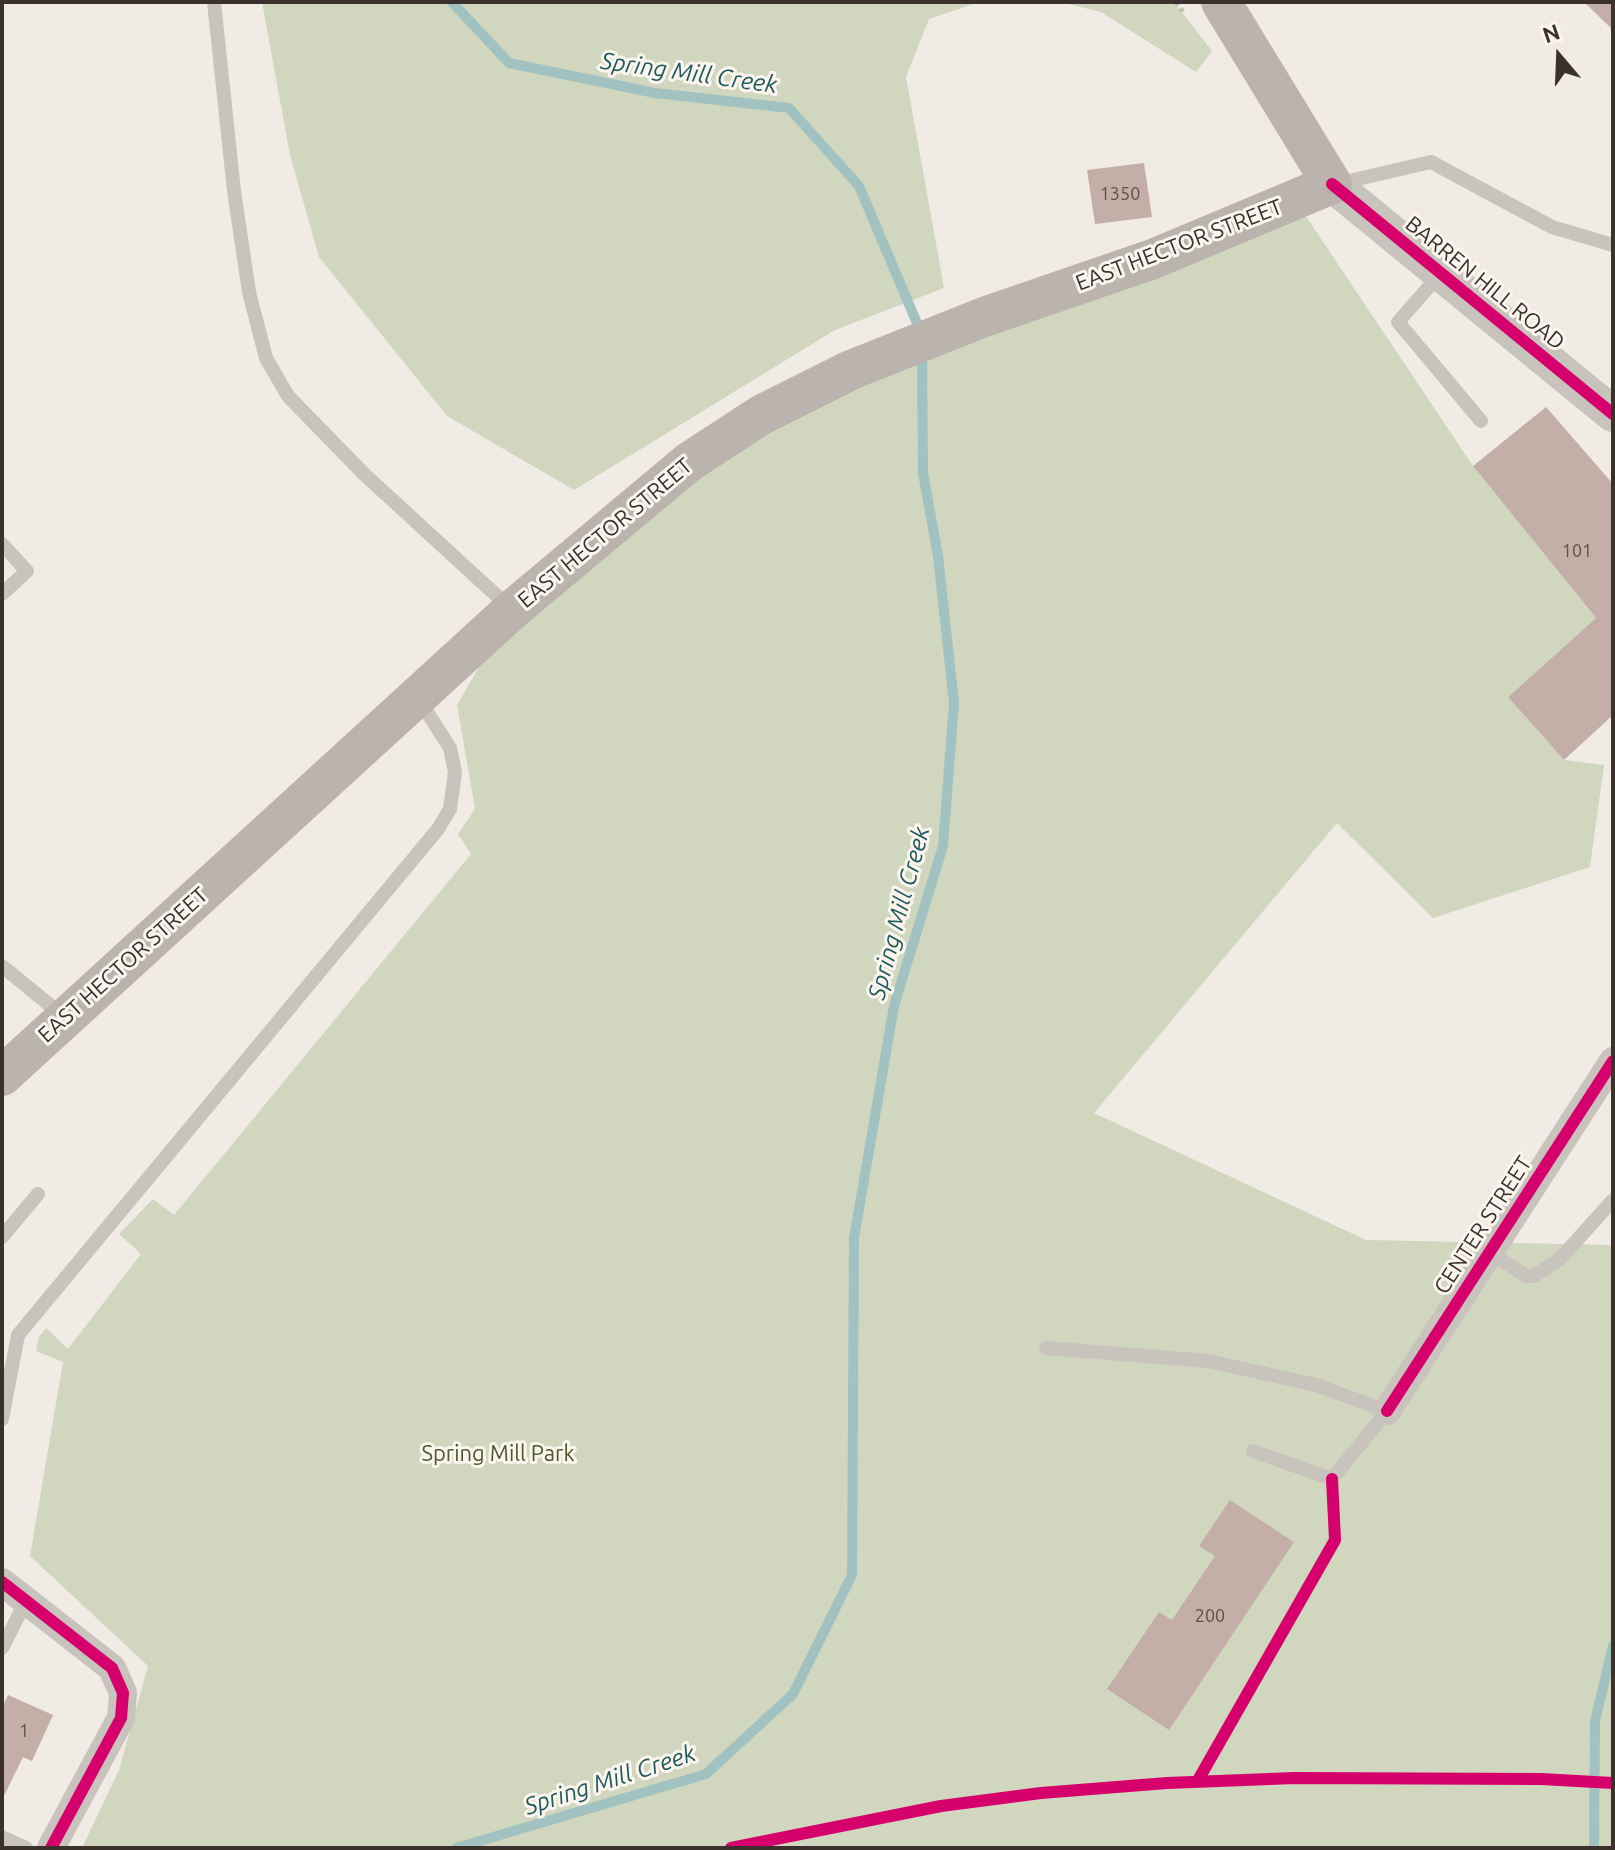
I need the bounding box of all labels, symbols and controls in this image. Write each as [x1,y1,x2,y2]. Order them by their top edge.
north arrow [1519,16,1599,96]
text: N [1539,18,1563,47]
water label: Spring Mill Creek [599,46,779,100]
house number: 1350 [1100,183,1140,205]
street label: EAST HECTOR STREET [1072,193,1286,297]
street label: BARREN HILL ROAD [1400,211,1570,355]
street label: EAST HECTOR STREET [513,452,697,614]
house number: 101 [1562,540,1592,562]
water label: Spring Mill Creek [862,823,936,1003]
street label: EAST HECTOR STREET [33,882,213,1048]
street label: CENTER STREET [1429,1151,1537,1299]
park label: Spring Mill Park [421,1441,575,1467]
house number: 200 [1195,1605,1225,1627]
house number: 1 [19,1720,29,1742]
water label: Spring Mill Creek [521,1739,699,1821]

